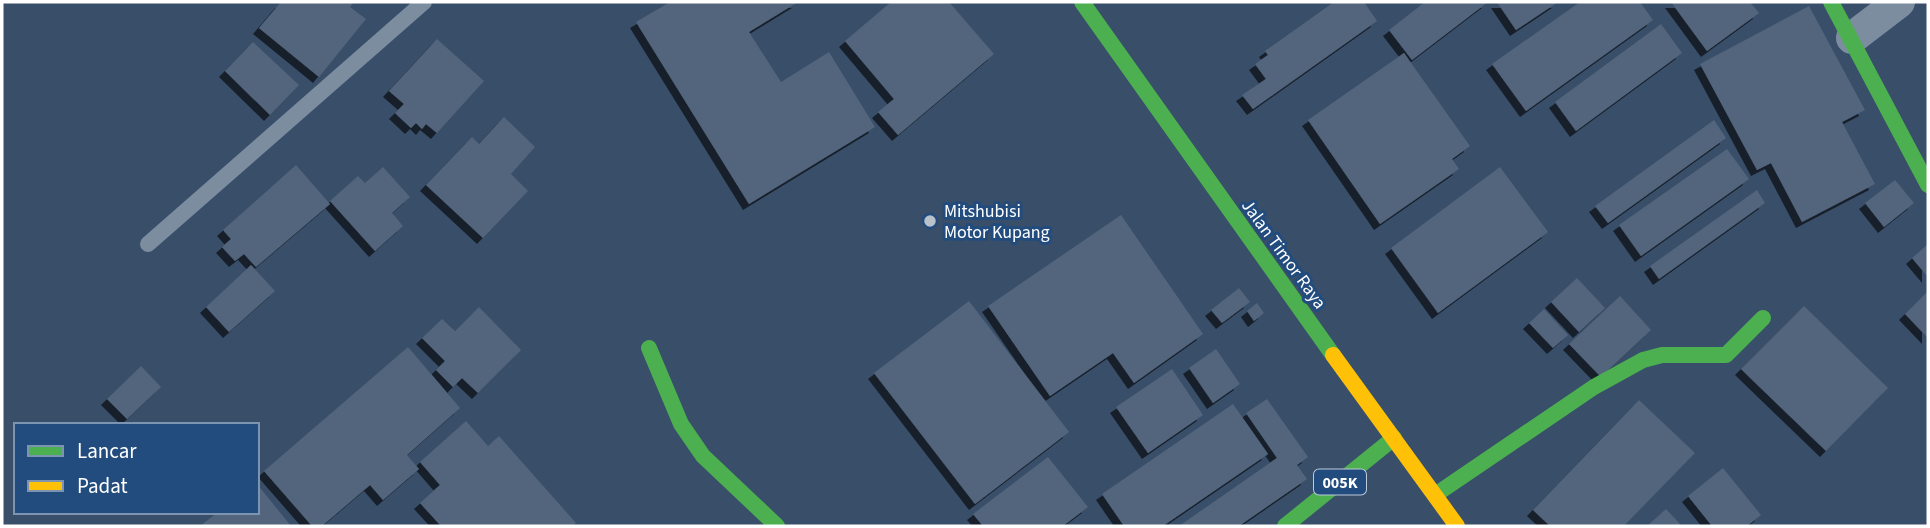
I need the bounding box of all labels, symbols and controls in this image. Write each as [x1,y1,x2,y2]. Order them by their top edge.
street label: Jalan Timor Raya [1235,194,1332,314]
place label: Mitshubisi Motor Kupang [944,199,1050,245]
marker: Mitshubisi Motor Kupang [922,213,938,229]
legend [14,423,259,514]
text: Lancar [77,436,137,466]
road number: 005K [1314,470,1366,495]
text: Padat [77,471,128,501]

